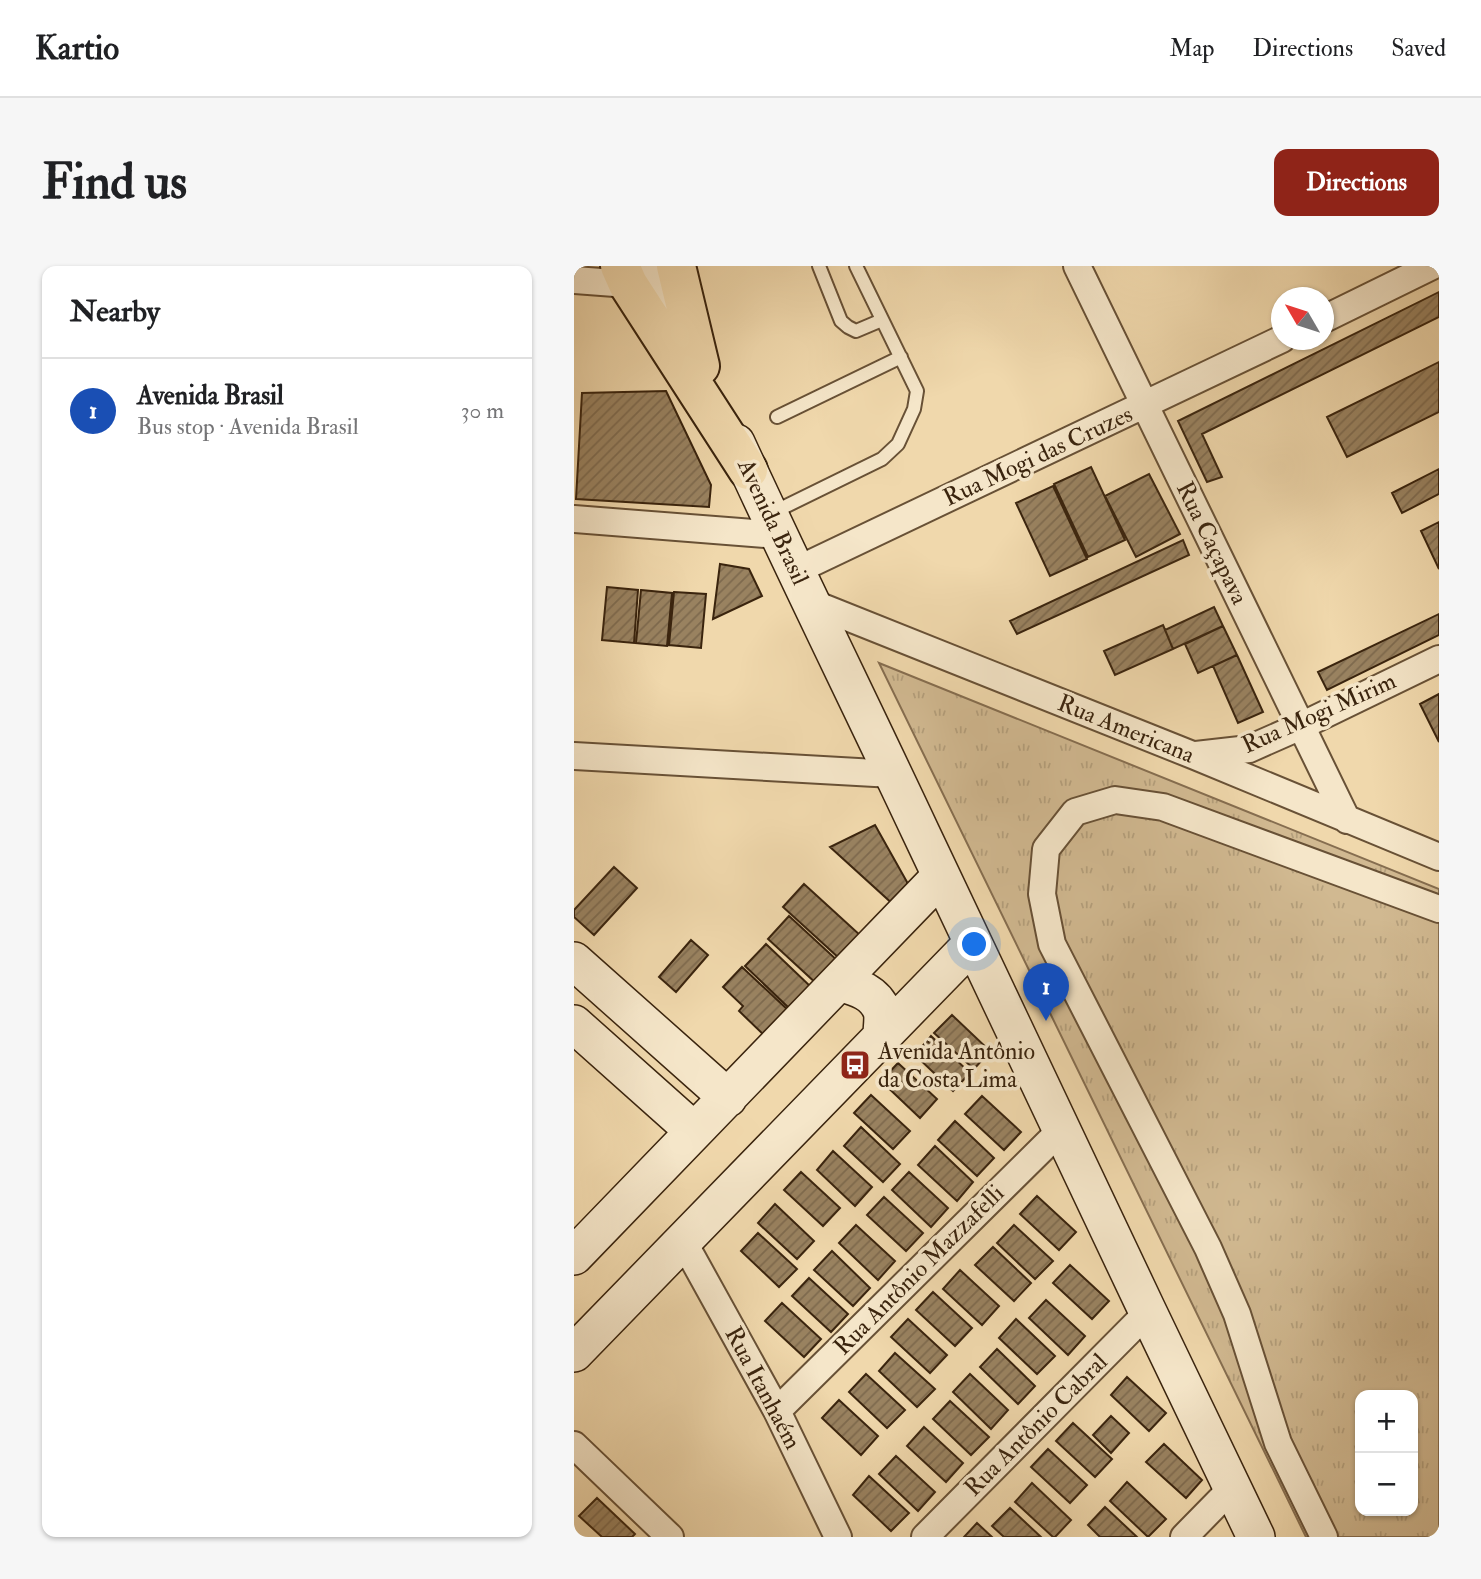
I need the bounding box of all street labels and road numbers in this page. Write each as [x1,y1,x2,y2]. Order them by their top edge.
street label: Rua Mogi das Cruzes [938,399,1138,513]
street label: Avenida Brasil [730,453,816,590]
street label: Rua Caçapava [1169,476,1256,611]
street label: Rua Mogi Mirim [1237,665,1401,761]
street label: Rua Americana [1053,687,1200,771]
street label: Rua Antônio Mazzafelli [827,1178,1011,1362]
street label: Rua Itanhaém [718,1321,808,1455]
street label: Rua Antônio Cabral [958,1347,1114,1503]

